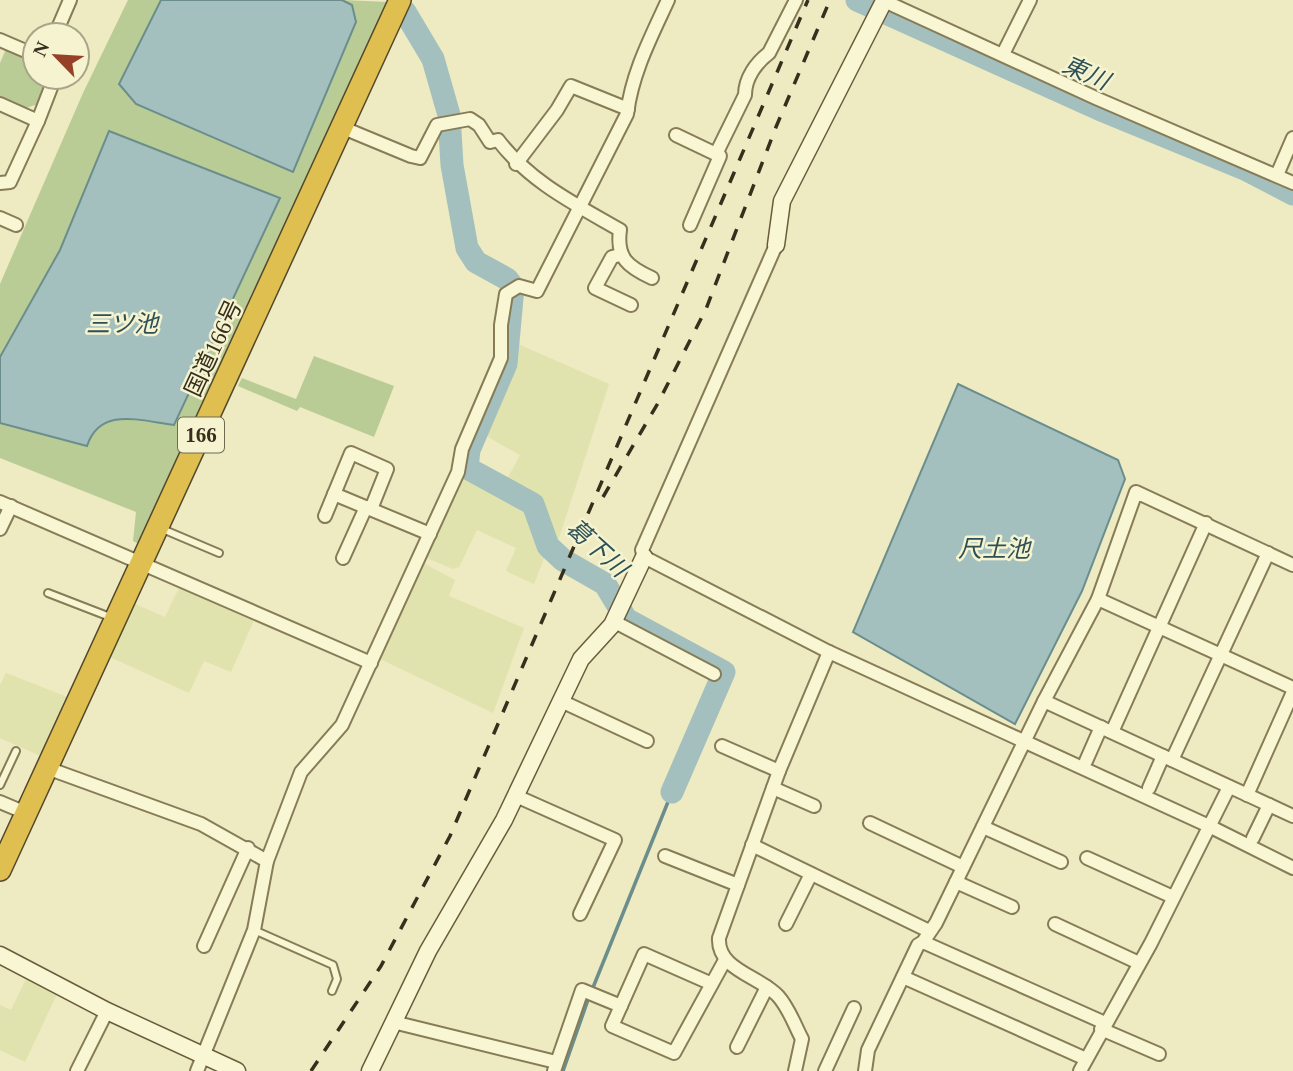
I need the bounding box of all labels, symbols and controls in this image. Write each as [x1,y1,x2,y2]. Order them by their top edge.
north arrow [21,21,91,91]
text: N [29,38,54,60]
water label: 東川 [1059,51,1116,96]
street label: 国道166号 [180,296,247,400]
water label: 三ツ池 [86,311,160,337]
road number: 166 [178,418,224,452]
water label: 葛下川 [562,514,635,584]
water label: 尺土池 [958,536,1032,562]

